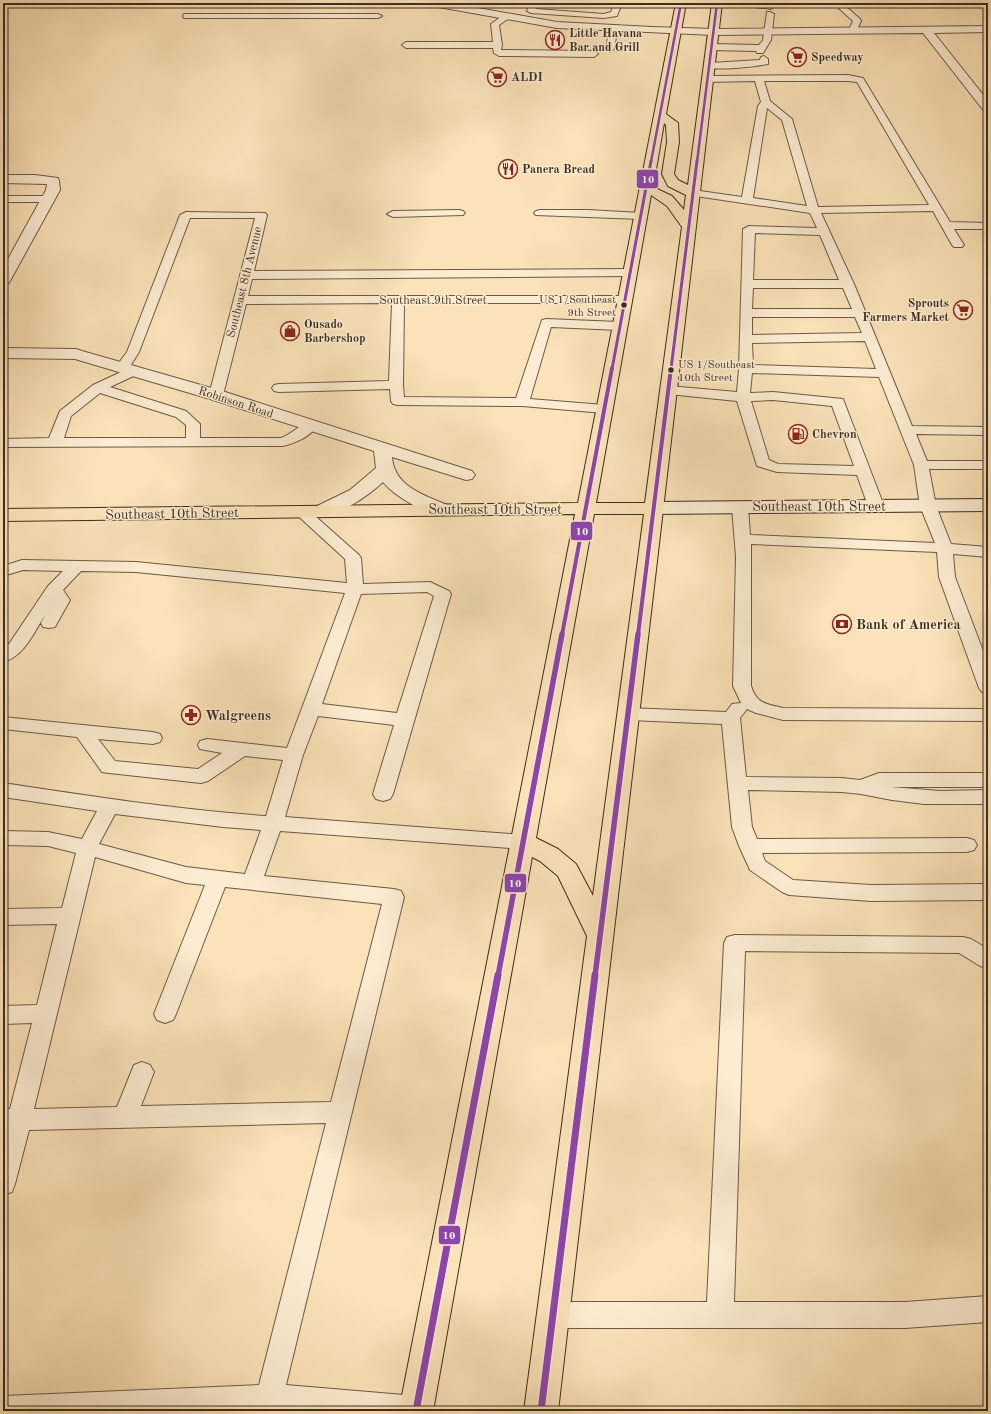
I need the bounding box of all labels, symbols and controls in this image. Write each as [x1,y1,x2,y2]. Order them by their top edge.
place label: Little Havana Bar and Grill [569,28,642,54]
restaurant icon: Little Havana Bar and Grill [544,29,566,51]
supermarket icon: Speedway [786,46,808,68]
place label: Speedway [811,52,864,64]
supermarket icon: ALDI [486,66,508,88]
place label: ALDI [511,72,543,84]
restaurant icon: Panera Bread [497,158,519,180]
place label: Panera Bread [522,164,595,176]
line badge: 10 [636,169,659,189]
text: 10 [642,175,654,186]
street label: Southeast 8th Avenue [225,225,265,339]
street label: Southeast 9th Street [379,295,487,307]
place label: US 1/Southeast 9th Street [539,295,616,319]
place label: Sprouts Farmers Market [862,298,950,324]
supermarket icon: Sprouts Farmers Market [952,299,974,321]
marker: US 1/Southeast 9th Street [619,300,629,310]
place label: Ousado Barbershop [304,319,366,345]
shop icon: Ousado Barbershop [279,320,301,342]
place label: US 1/Southeast 10th Street [678,360,755,384]
marker: US 1/Southeast 10th Street [666,365,676,375]
street label: Robinson Road [197,385,275,421]
fuel station icon: Chevron [787,423,809,445]
place label: Chevron [812,429,857,441]
street label: Southeast 10th Street [752,500,886,514]
street label: Southeast 10th Street [428,503,562,517]
street label: Southeast 10th Street [105,506,239,522]
line badge: 10 [570,521,593,541]
text: 10 [576,527,588,538]
bank icon: Bank of America [831,613,853,635]
place label: Bank of America [856,618,961,632]
pharmacy icon: Walgreens [180,704,202,726]
place label: Walgreens [205,709,271,723]
line badge: 10 [504,873,527,893]
text: 10 [509,879,521,890]
line badge: 10 [438,1225,461,1245]
text: 10 [443,1231,455,1242]

